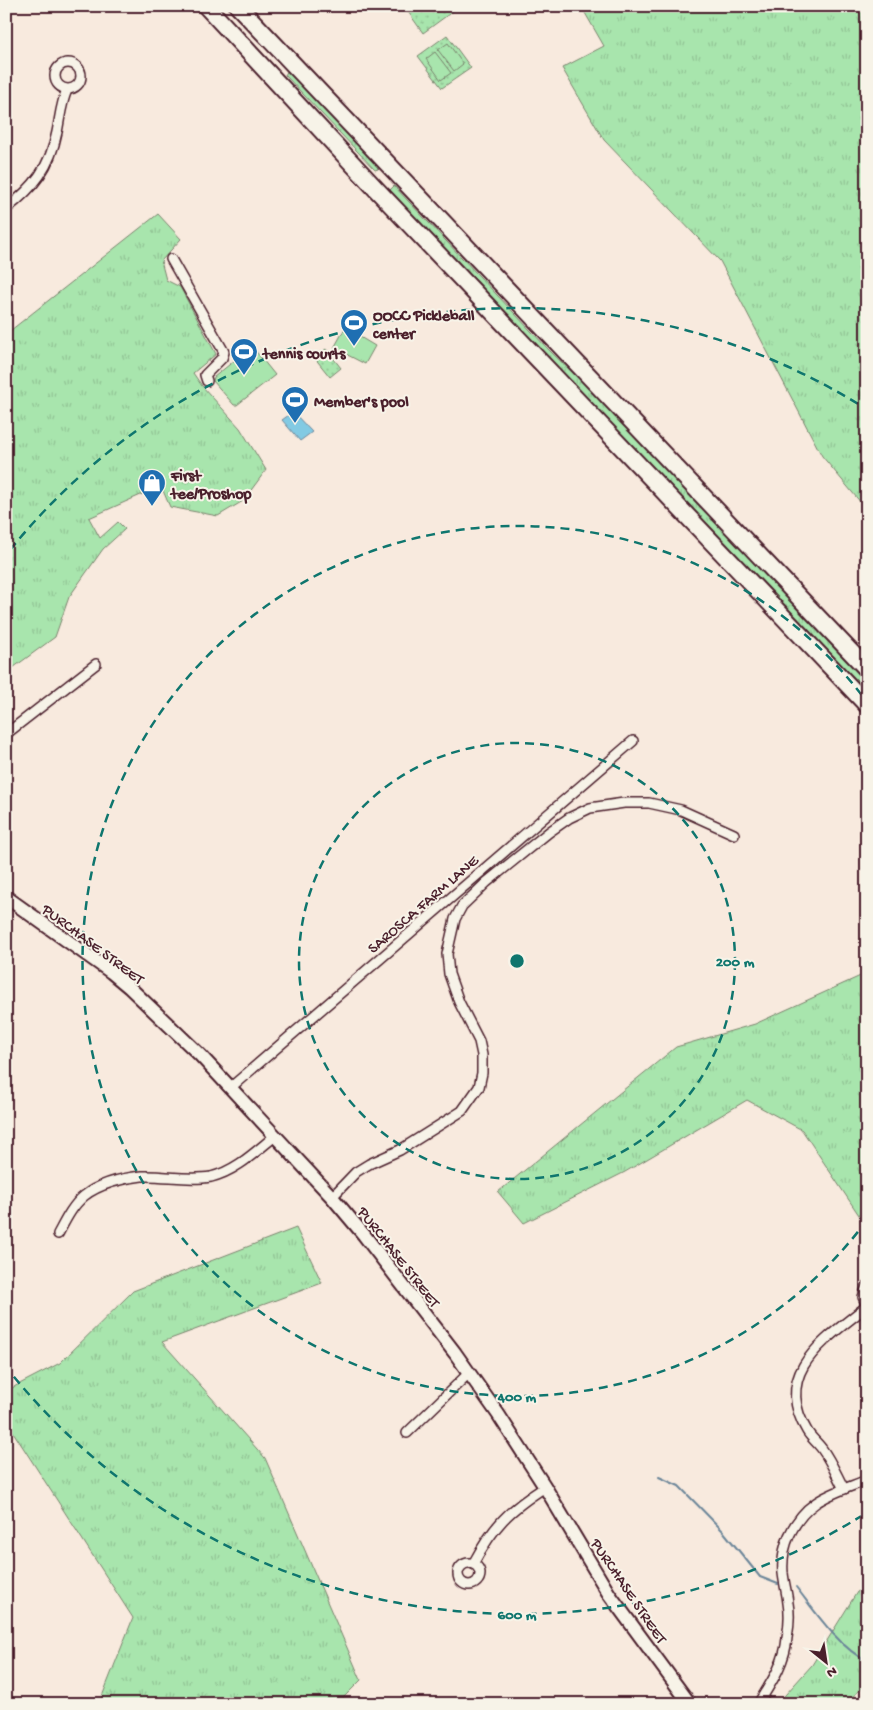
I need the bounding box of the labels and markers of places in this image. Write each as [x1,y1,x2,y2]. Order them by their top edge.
sports icon: OOCC Pickleball center [339,308,369,347]
place label: OOCC Pickleball center [373,308,475,345]
sports icon: tennis courts [229,337,259,376]
place label: tennis courts [261,346,347,365]
sports icon: Member's pool [280,385,310,424]
place label: Member's pool [314,394,409,413]
shop icon: First tee/Proshop [137,468,167,507]
place label: First tee/Proshop [169,468,251,505]
centre of rings [508,952,526,970]

